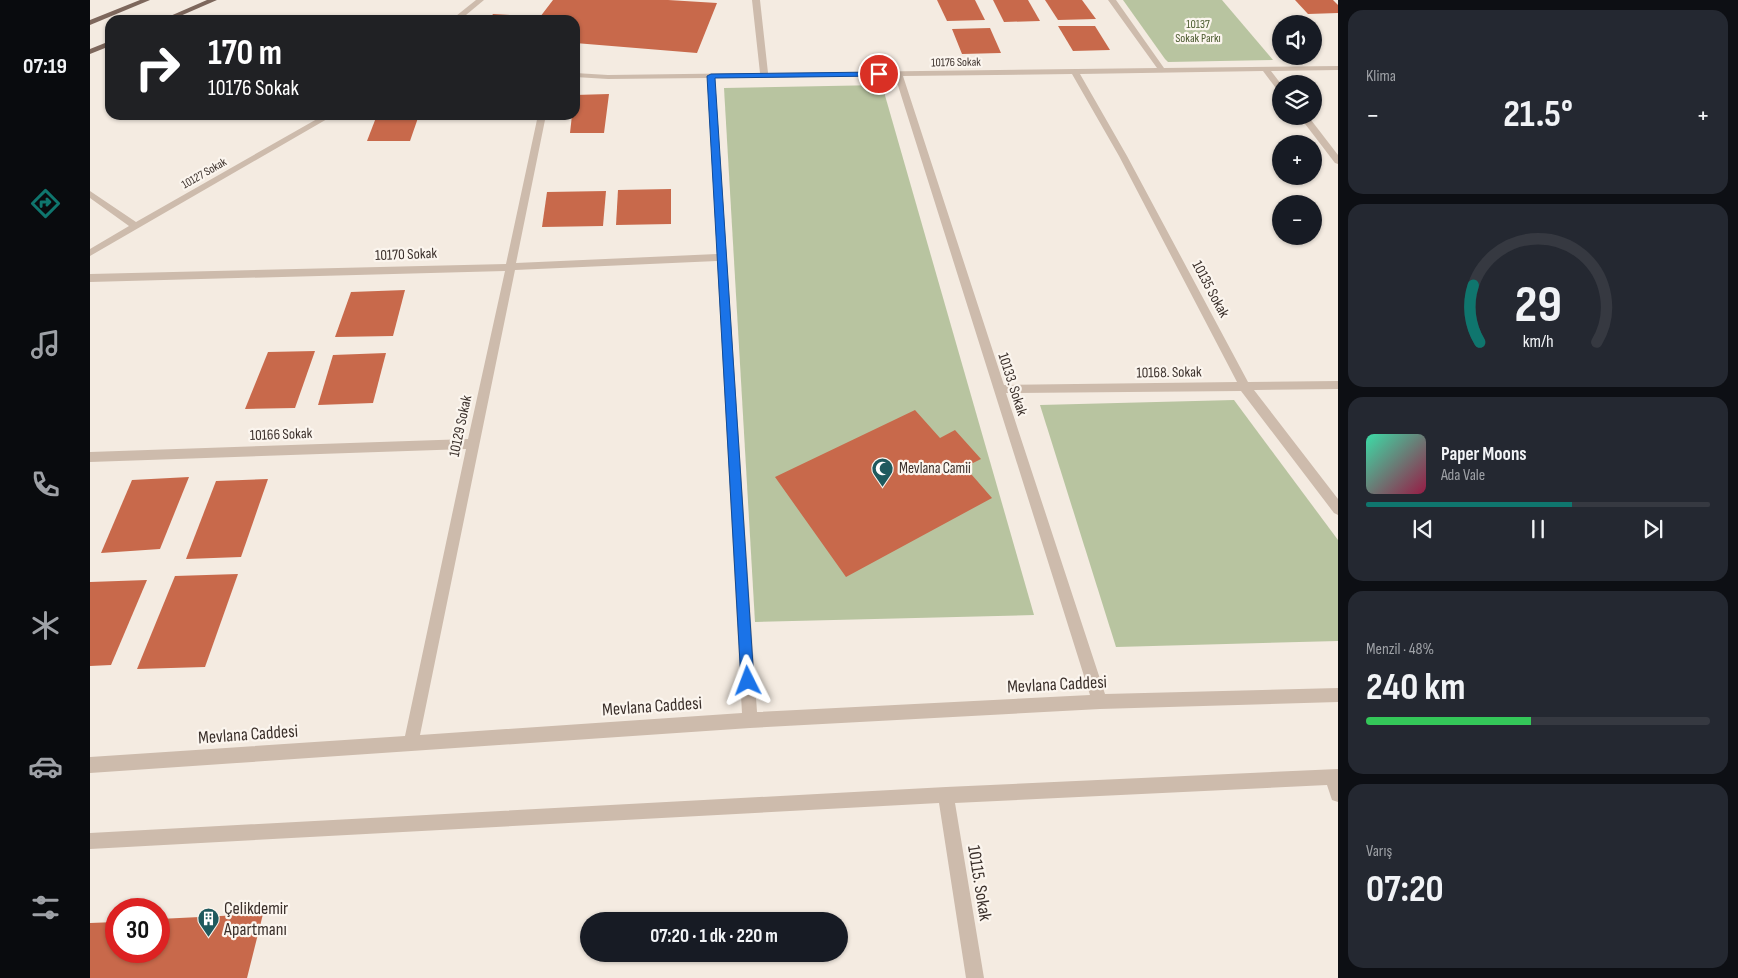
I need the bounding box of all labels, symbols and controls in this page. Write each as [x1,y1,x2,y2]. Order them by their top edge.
map controls [1272,15,1322,245]
button: sound [1272,15,1322,65]
park label: 10137 Sokak Parkı [1175,17,1221,46]
text: 170 m [208,32,282,75]
icon: right [125,35,190,100]
text: 07:19 [23,53,67,80]
pin [858,53,900,95]
street label: 10176 Sokak [931,55,981,70]
icon: arrive [865,60,893,88]
text: Klima [1366,67,1396,86]
text: 10176 Sokak [208,75,299,102]
button: layers [1272,75,1322,125]
text: 21.5° [1503,92,1573,137]
text: − [1366,99,1380,132]
text: + [1696,99,1710,132]
button: + [1272,135,1322,185]
street label: 10127 Sokak [179,154,230,192]
icon: directions [28,186,63,221]
button: − [1272,195,1322,245]
street label: 10170 Sokak [375,244,438,265]
street label: 10135 Sokak [1188,258,1234,321]
text: 29 [1514,274,1562,337]
icon: music [28,327,63,362]
text: km/h [1523,331,1553,352]
street label: 10133. Sokak [993,350,1032,418]
street label: 10168. Sokak [1136,362,1202,383]
street label: 10129 Sokak [445,393,476,459]
street label: 10166 Sokak [249,424,313,445]
text: Paper Moons [1441,443,1527,466]
mosque icon: Mevlana Camii [871,456,895,487]
place label: Mevlana Camii [899,459,971,478]
text: Ada Vale [1441,466,1485,485]
icon: phone [28,467,63,502]
icon: previous [1409,515,1437,543]
icon: pause [1524,515,1552,543]
icon: next [1639,515,1667,543]
icon: climate [28,608,63,643]
text: Menzil · 48% [1366,640,1434,659]
position arrow [721,654,773,706]
text: 240 km [1366,665,1465,710]
street label: Mevlana Caddesi [1007,671,1107,698]
street label: Mevlana Caddesi [601,693,703,720]
street label: Mevlana Caddesi [197,721,299,748]
icon: car [28,749,63,784]
text: Varış [1366,842,1392,861]
street label: 10115. Sokak [963,844,996,922]
text: 07:20 [1366,867,1444,912]
icon: filters [28,890,63,925]
speed limit sign: 30 [105,898,170,963]
place label: Çelikdemir Apartmanı [223,898,288,940]
building icon: Çelikdemir Apartmanı [196,906,220,937]
text: 07:20 · 1 dk · 220 m [650,925,778,948]

